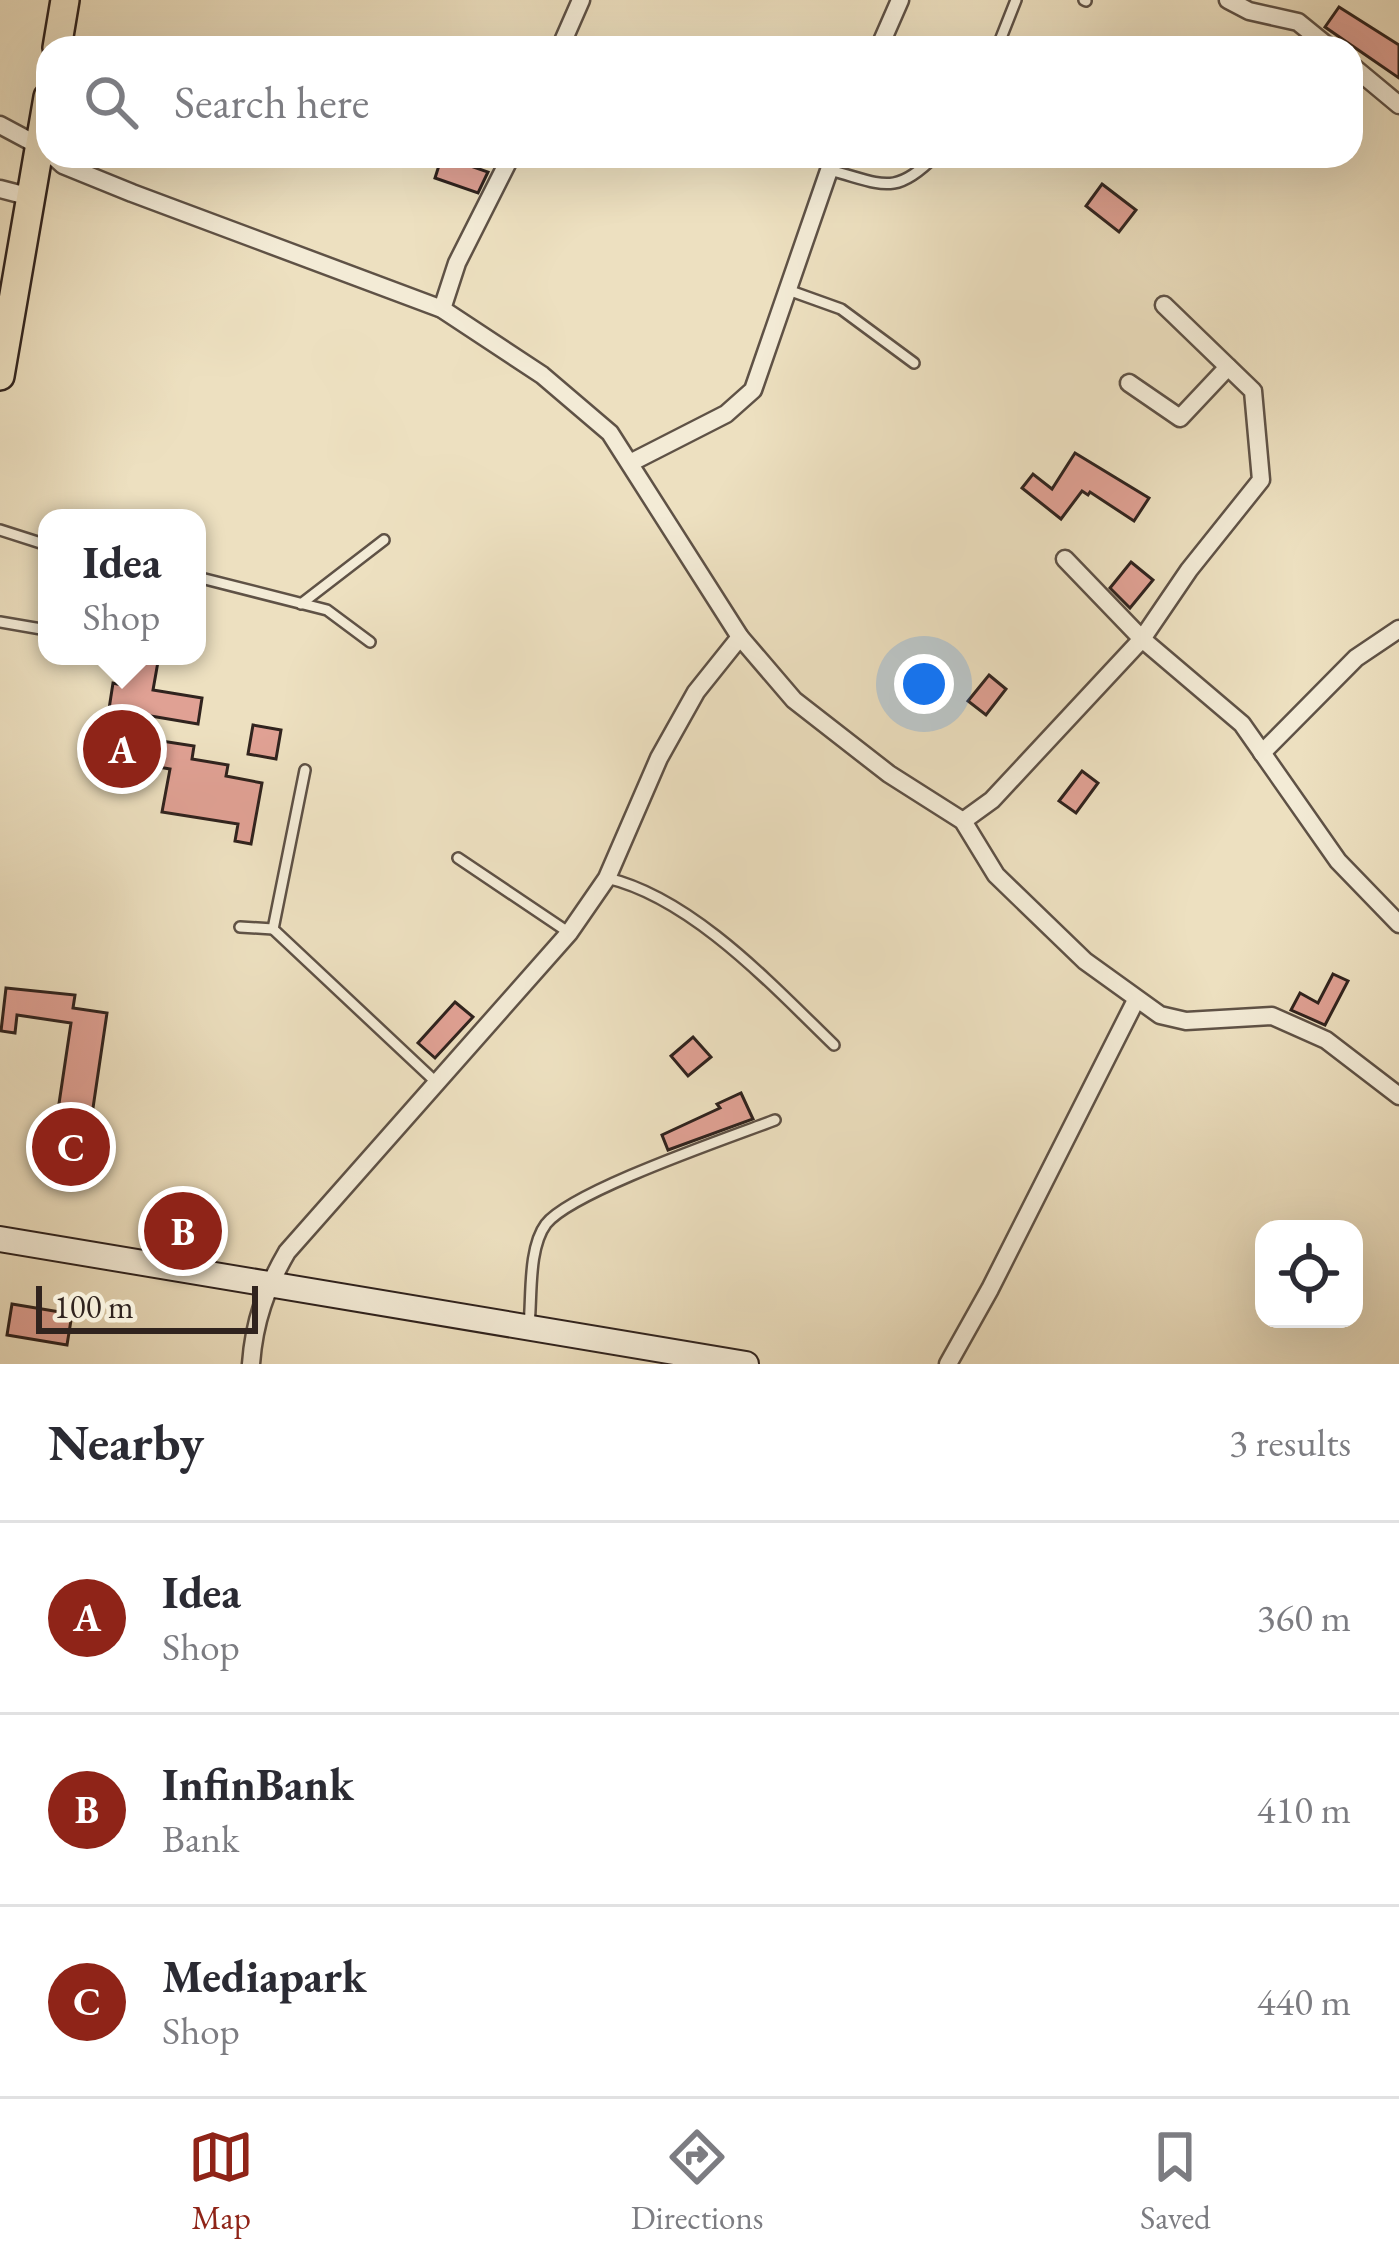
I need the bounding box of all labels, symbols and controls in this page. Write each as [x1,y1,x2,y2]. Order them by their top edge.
search box [36,36,1363,168]
icon: search [78,69,144,135]
text: Search here [174,73,369,131]
popup [38,509,206,665]
text: Idea [82,533,162,591]
text: Shop [82,591,160,642]
your location [894,654,954,714]
pin: A [83,704,161,794]
pin: C [32,1102,110,1192]
pin: B [144,1186,222,1276]
map controls [1255,1220,1363,1328]
button: locate [1255,1220,1363,1328]
scale bar [36,1280,258,1333]
text: 100 m [54,1285,134,1328]
text: Nearby [48,1409,204,1475]
text: 3 results [1229,1417,1351,1468]
text: Idea [162,1563,241,1621]
text: A [73,1592,101,1643]
text: 360 m [1257,1592,1351,1643]
text: Shop [162,1621,240,1672]
text: InfinBank [162,1755,354,1813]
text: B [75,1784,99,1835]
text: 410 m [1257,1784,1351,1835]
text: Bank [162,1813,239,1864]
text: Mediapark [162,1947,366,2005]
text: C [73,1976,101,2027]
text: 440 m [1257,1976,1351,2027]
text: Shop [162,2005,240,2056]
tab: Map [188,2124,254,2239]
tab: Directions [631,2124,764,2239]
tab: Saved [1140,2124,1211,2239]

